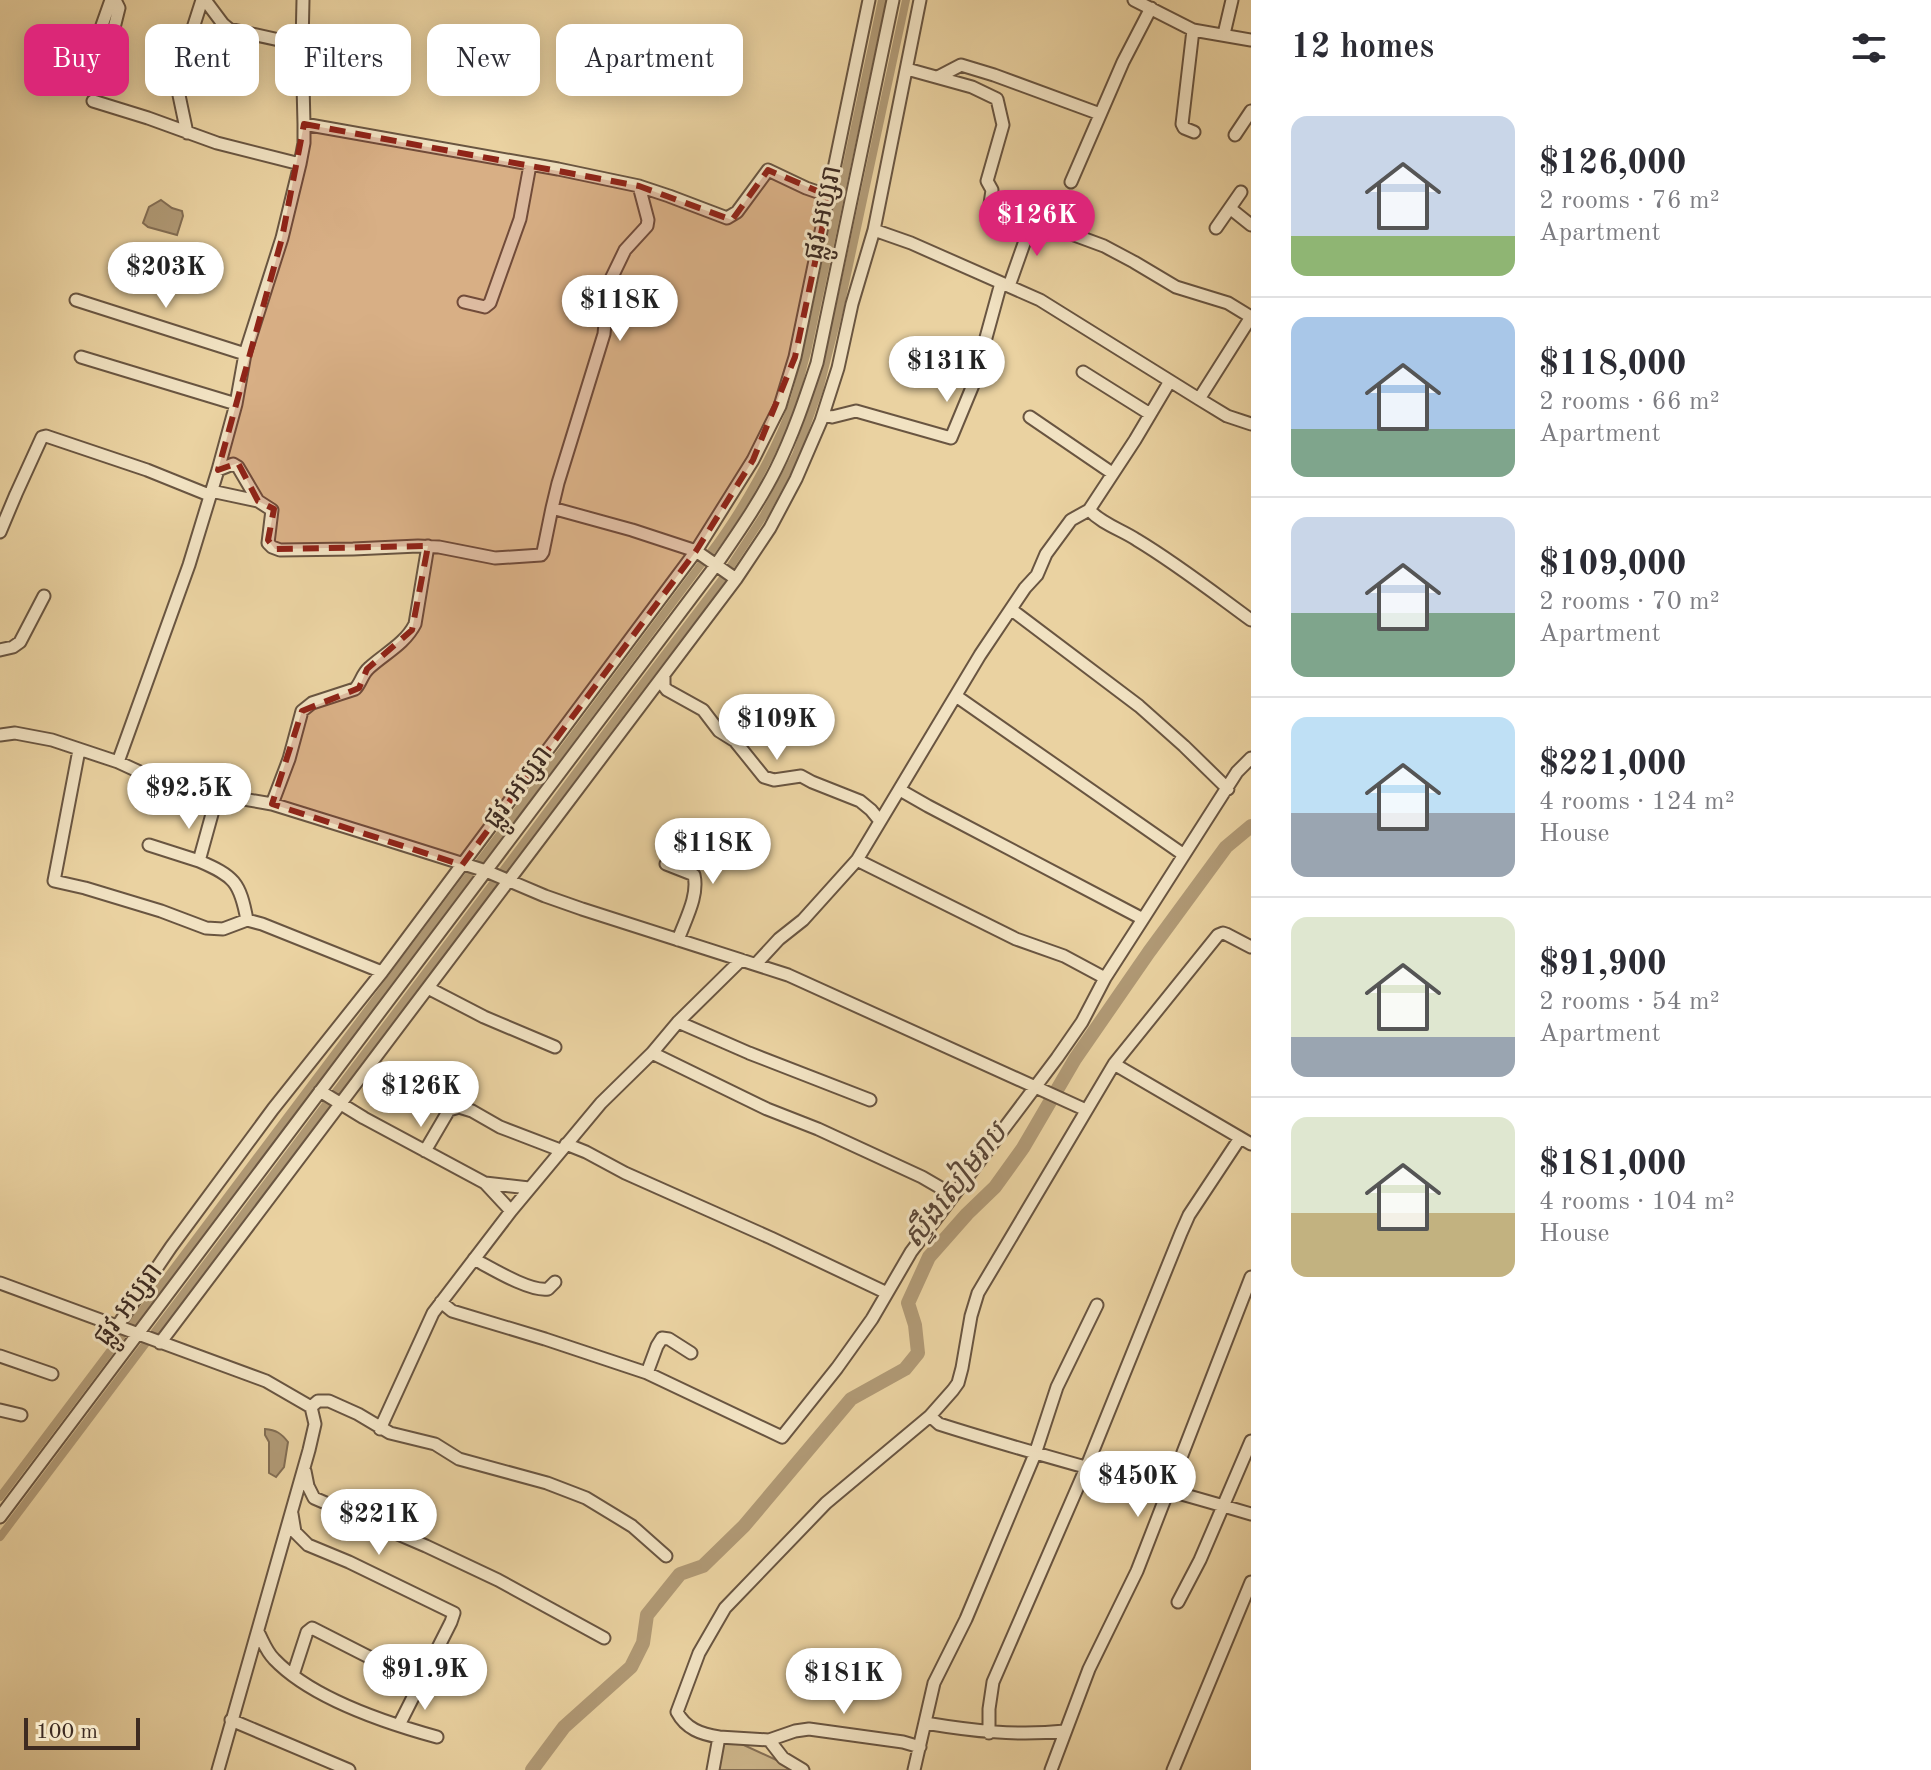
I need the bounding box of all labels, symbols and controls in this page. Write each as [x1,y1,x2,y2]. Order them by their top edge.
chip: Buy [24,24,129,96]
chip: Rent [145,24,259,96]
chip: Filters [275,24,411,96]
chip: New [427,24,540,96]
chip: Apartment [556,24,743,96]
icon: filters [1847,26,1891,70]
text: 12 homes [1291,31,1434,65]
text: $126,000 [1539,147,1687,181]
icon: home [1355,148,1451,244]
street label: ផ្លូវ អប្សរា [800,163,856,265]
text: 2 rooms · 76 m² [1539,188,1720,214]
pin: $126K [981,190,1093,258]
text: $126K [997,203,1077,229]
text: Apartment [1539,220,1661,246]
pin: $203K [110,242,222,310]
text: $203K [126,255,206,281]
pin: $118K [564,275,676,343]
text: $118K [580,288,660,314]
pin: $131K [891,336,1003,404]
text: $118,000 [1539,348,1687,382]
text: $131K [907,349,987,375]
icon: home [1355,349,1451,445]
text: 2 rooms · 66 m² [1539,389,1720,415]
text: Apartment [1539,421,1661,447]
text: $109,000 [1539,548,1687,582]
icon: home [1355,549,1451,645]
text: 2 rooms · 70 m² [1539,589,1720,615]
text: Apartment [1539,621,1661,647]
pin: $109K [721,694,833,762]
text: $109K [737,707,817,733]
street label: ផ្លូវ អប្សរា [479,741,566,840]
text: $221,000 [1539,748,1687,782]
icon: home [1355,749,1451,845]
pin: $92.5K [124,763,254,831]
text: $92.5K [145,776,233,802]
text: 4 rooms · 124 m² [1539,789,1735,815]
pin: $118K [657,818,769,886]
text: House [1539,821,1610,847]
text: $118K [673,831,753,857]
text: $91,900 [1539,948,1667,982]
icon: home [1355,949,1451,1045]
text: 2 rooms · 54 m² [1539,989,1720,1015]
text: Apartment [1539,1021,1661,1047]
pin: $126K [365,1061,477,1129]
text: $126K [381,1074,461,1100]
water label: ស្ទឹងសៀមរាប [893,1112,1017,1255]
text: $181,000 [1539,1148,1687,1182]
icon: home [1355,1149,1451,1245]
text: 4 rooms · 104 m² [1539,1189,1735,1215]
text: House [1539,1221,1610,1247]
street label: ផ្លូវ អប្សរា [89,1258,176,1357]
pin: $450K [1082,1451,1194,1519]
text: $450K [1098,1464,1178,1490]
pin: $221K [323,1489,435,1557]
text: $221K [339,1502,419,1528]
pin: $91.9K [360,1644,490,1712]
pin: $181K [788,1648,900,1716]
text: $91.9K [381,1657,469,1683]
text: $181K [804,1661,884,1687]
scale bar [24,1714,140,1750]
text: 100 m [36,1721,98,1743]

